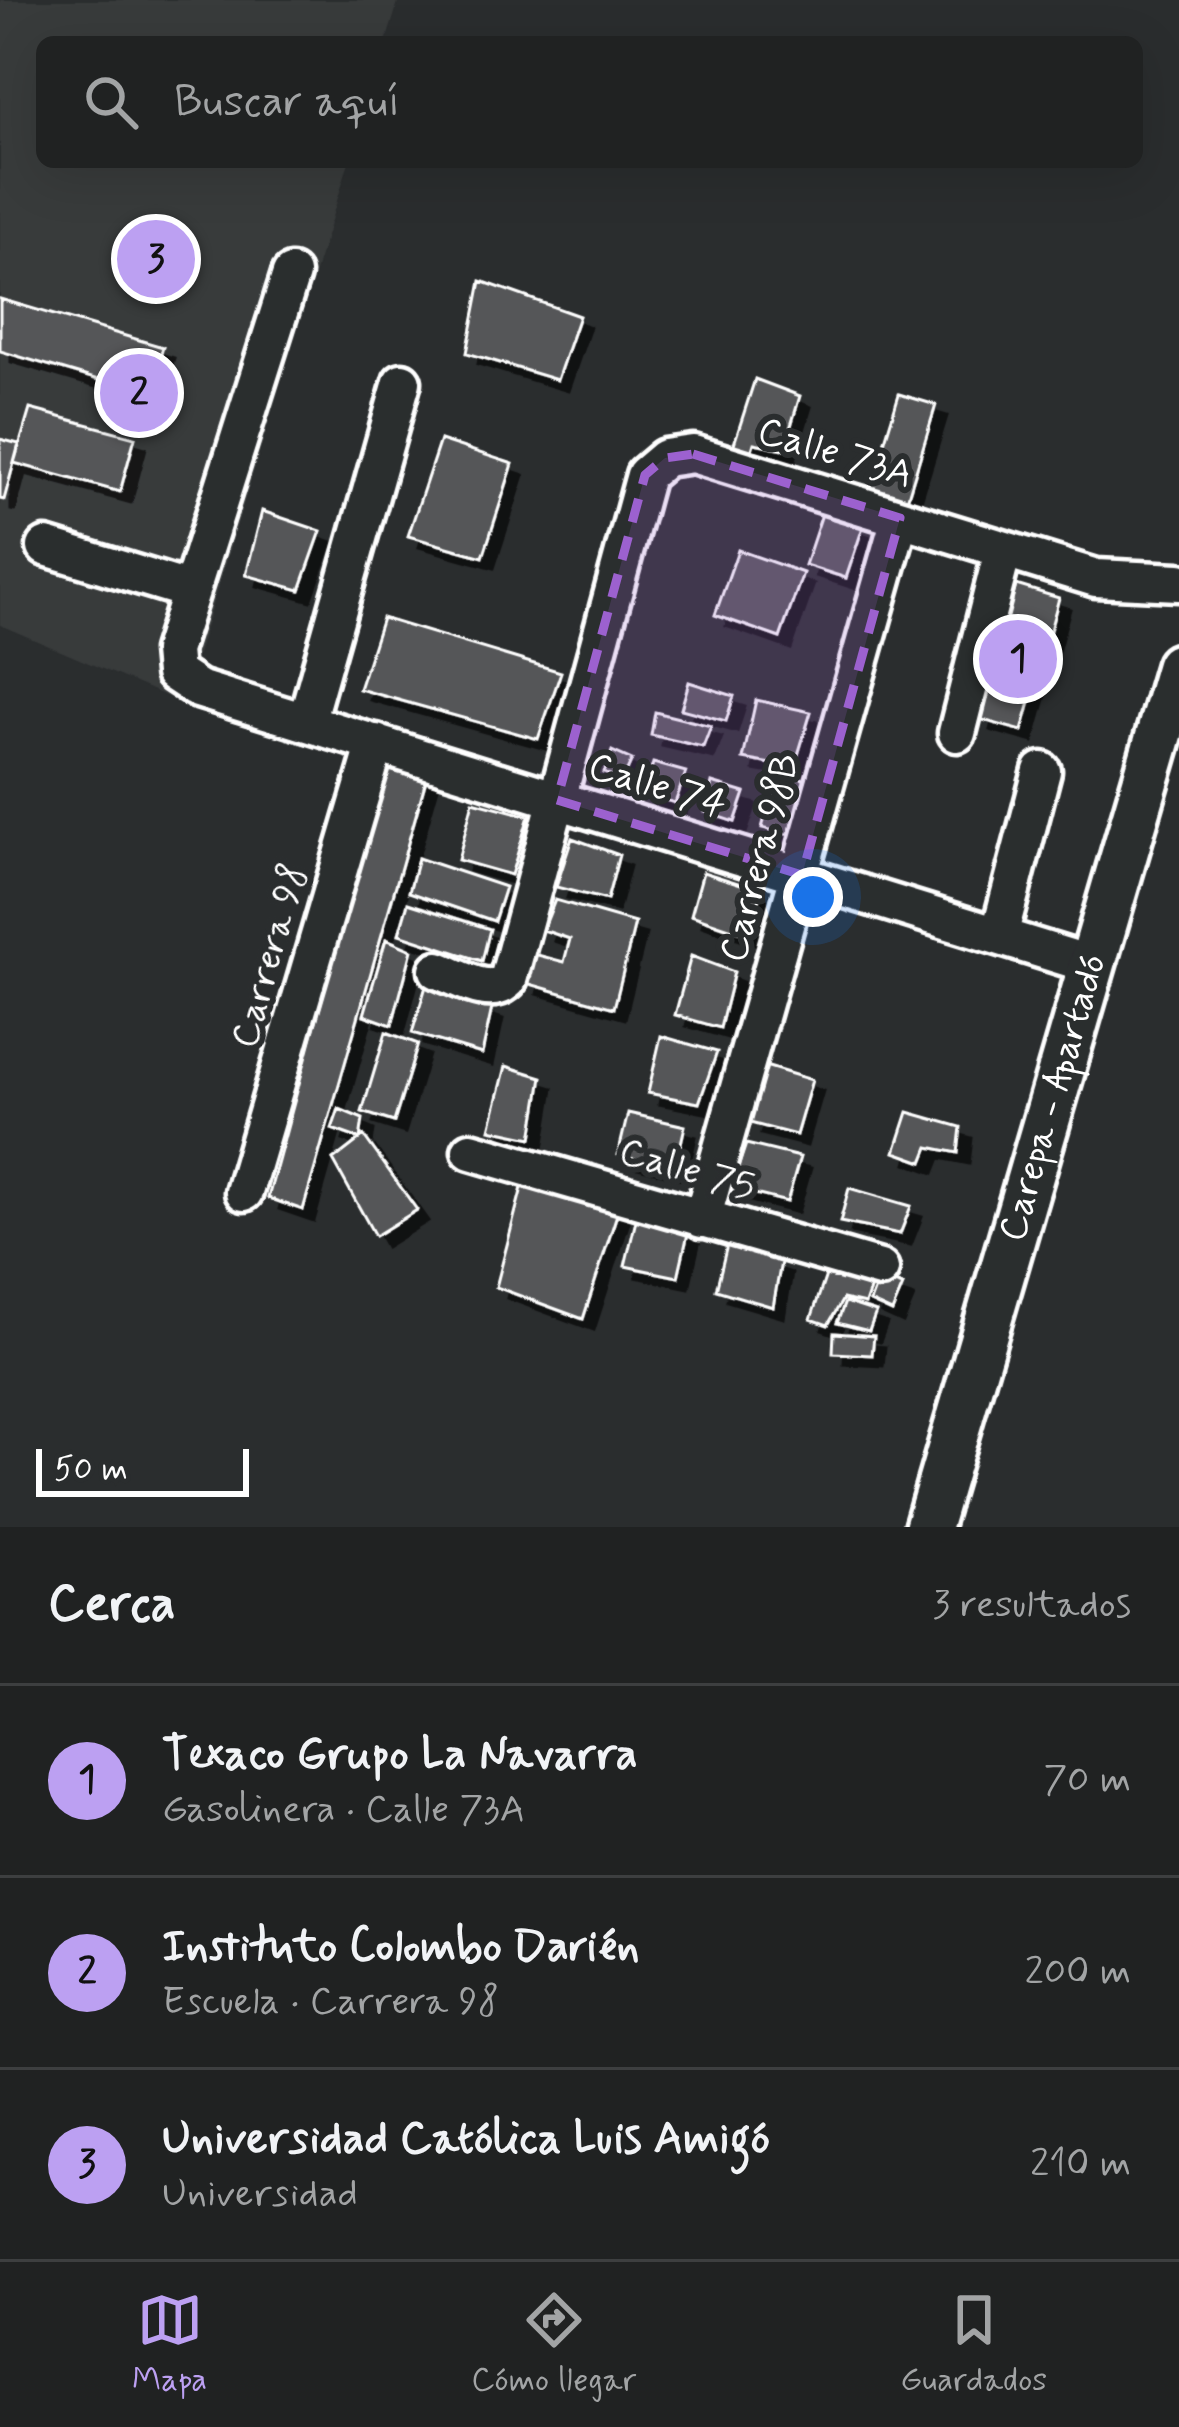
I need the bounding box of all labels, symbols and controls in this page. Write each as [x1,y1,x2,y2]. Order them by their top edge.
search box [36,36,1143,168]
icon: search [78,69,144,135]
text: Buscar aquí [174,73,400,132]
pin: 3 [117,214,195,304]
pin: 2 [100,348,178,438]
street label: Calle 73A [751,406,919,502]
pin: 1 [979,614,1057,704]
street label: Calle 74 [582,742,732,832]
street label: Carrera 98B [709,748,813,968]
street label: Carrera 98 [219,858,321,1054]
your location [783,867,843,927]
street label: Carepa - Apartadó [987,948,1119,1248]
street label: Calle 75 [613,1126,761,1214]
scale bar [36,1443,249,1496]
text: 50 m [54,1448,128,1492]
text: Cerca [48,1572,176,1638]
text: 3 resultados [932,1580,1131,1631]
text: Texaco Grupo La Navarra [162,1726,637,1785]
text: 1 [78,1755,96,1806]
text: 70 m [1043,1755,1131,1806]
text: Gasolinera · Calle 73A [162,1785,525,1836]
text: Instituto Colombo Darién [162,1918,639,1977]
text: 2 [77,1947,97,1998]
text: 200 m [1025,1947,1131,1998]
text: Escuela · Carrera 98 [162,1977,499,2028]
text: Universidad Católica Luis Amigó [162,2110,770,2169]
text: 3 [78,2139,96,2190]
text: 210 m [1030,2139,1131,2190]
text: Universidad [162,2169,358,2220]
tab: Mapa [132,2287,207,2403]
tab: Cómo llegar [471,2287,636,2403]
tab: Guardados [900,2287,1047,2403]

